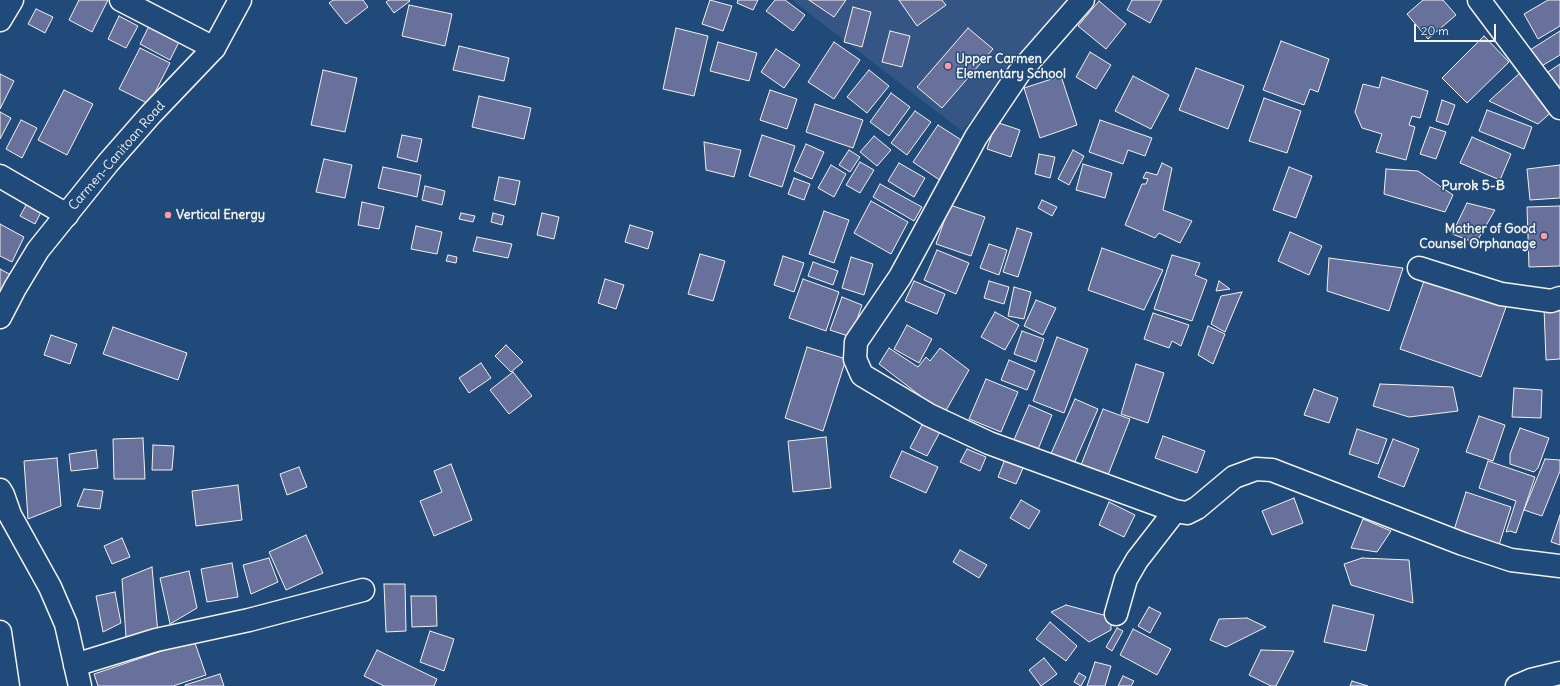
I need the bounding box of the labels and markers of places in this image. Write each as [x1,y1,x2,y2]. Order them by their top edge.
place label: Upper Carmen Elementary School [956,51,1066,82]
marker: Upper Carmen Elementary School [943,61,953,71]
place label: Vertical Energy [176,207,265,223]
marker: Vertical Energy [163,210,173,220]
place label: Mother of Good Counsel Orphanage [1419,221,1536,252]
marker: Mother of Good Counsel Orphanage [1539,231,1549,241]

